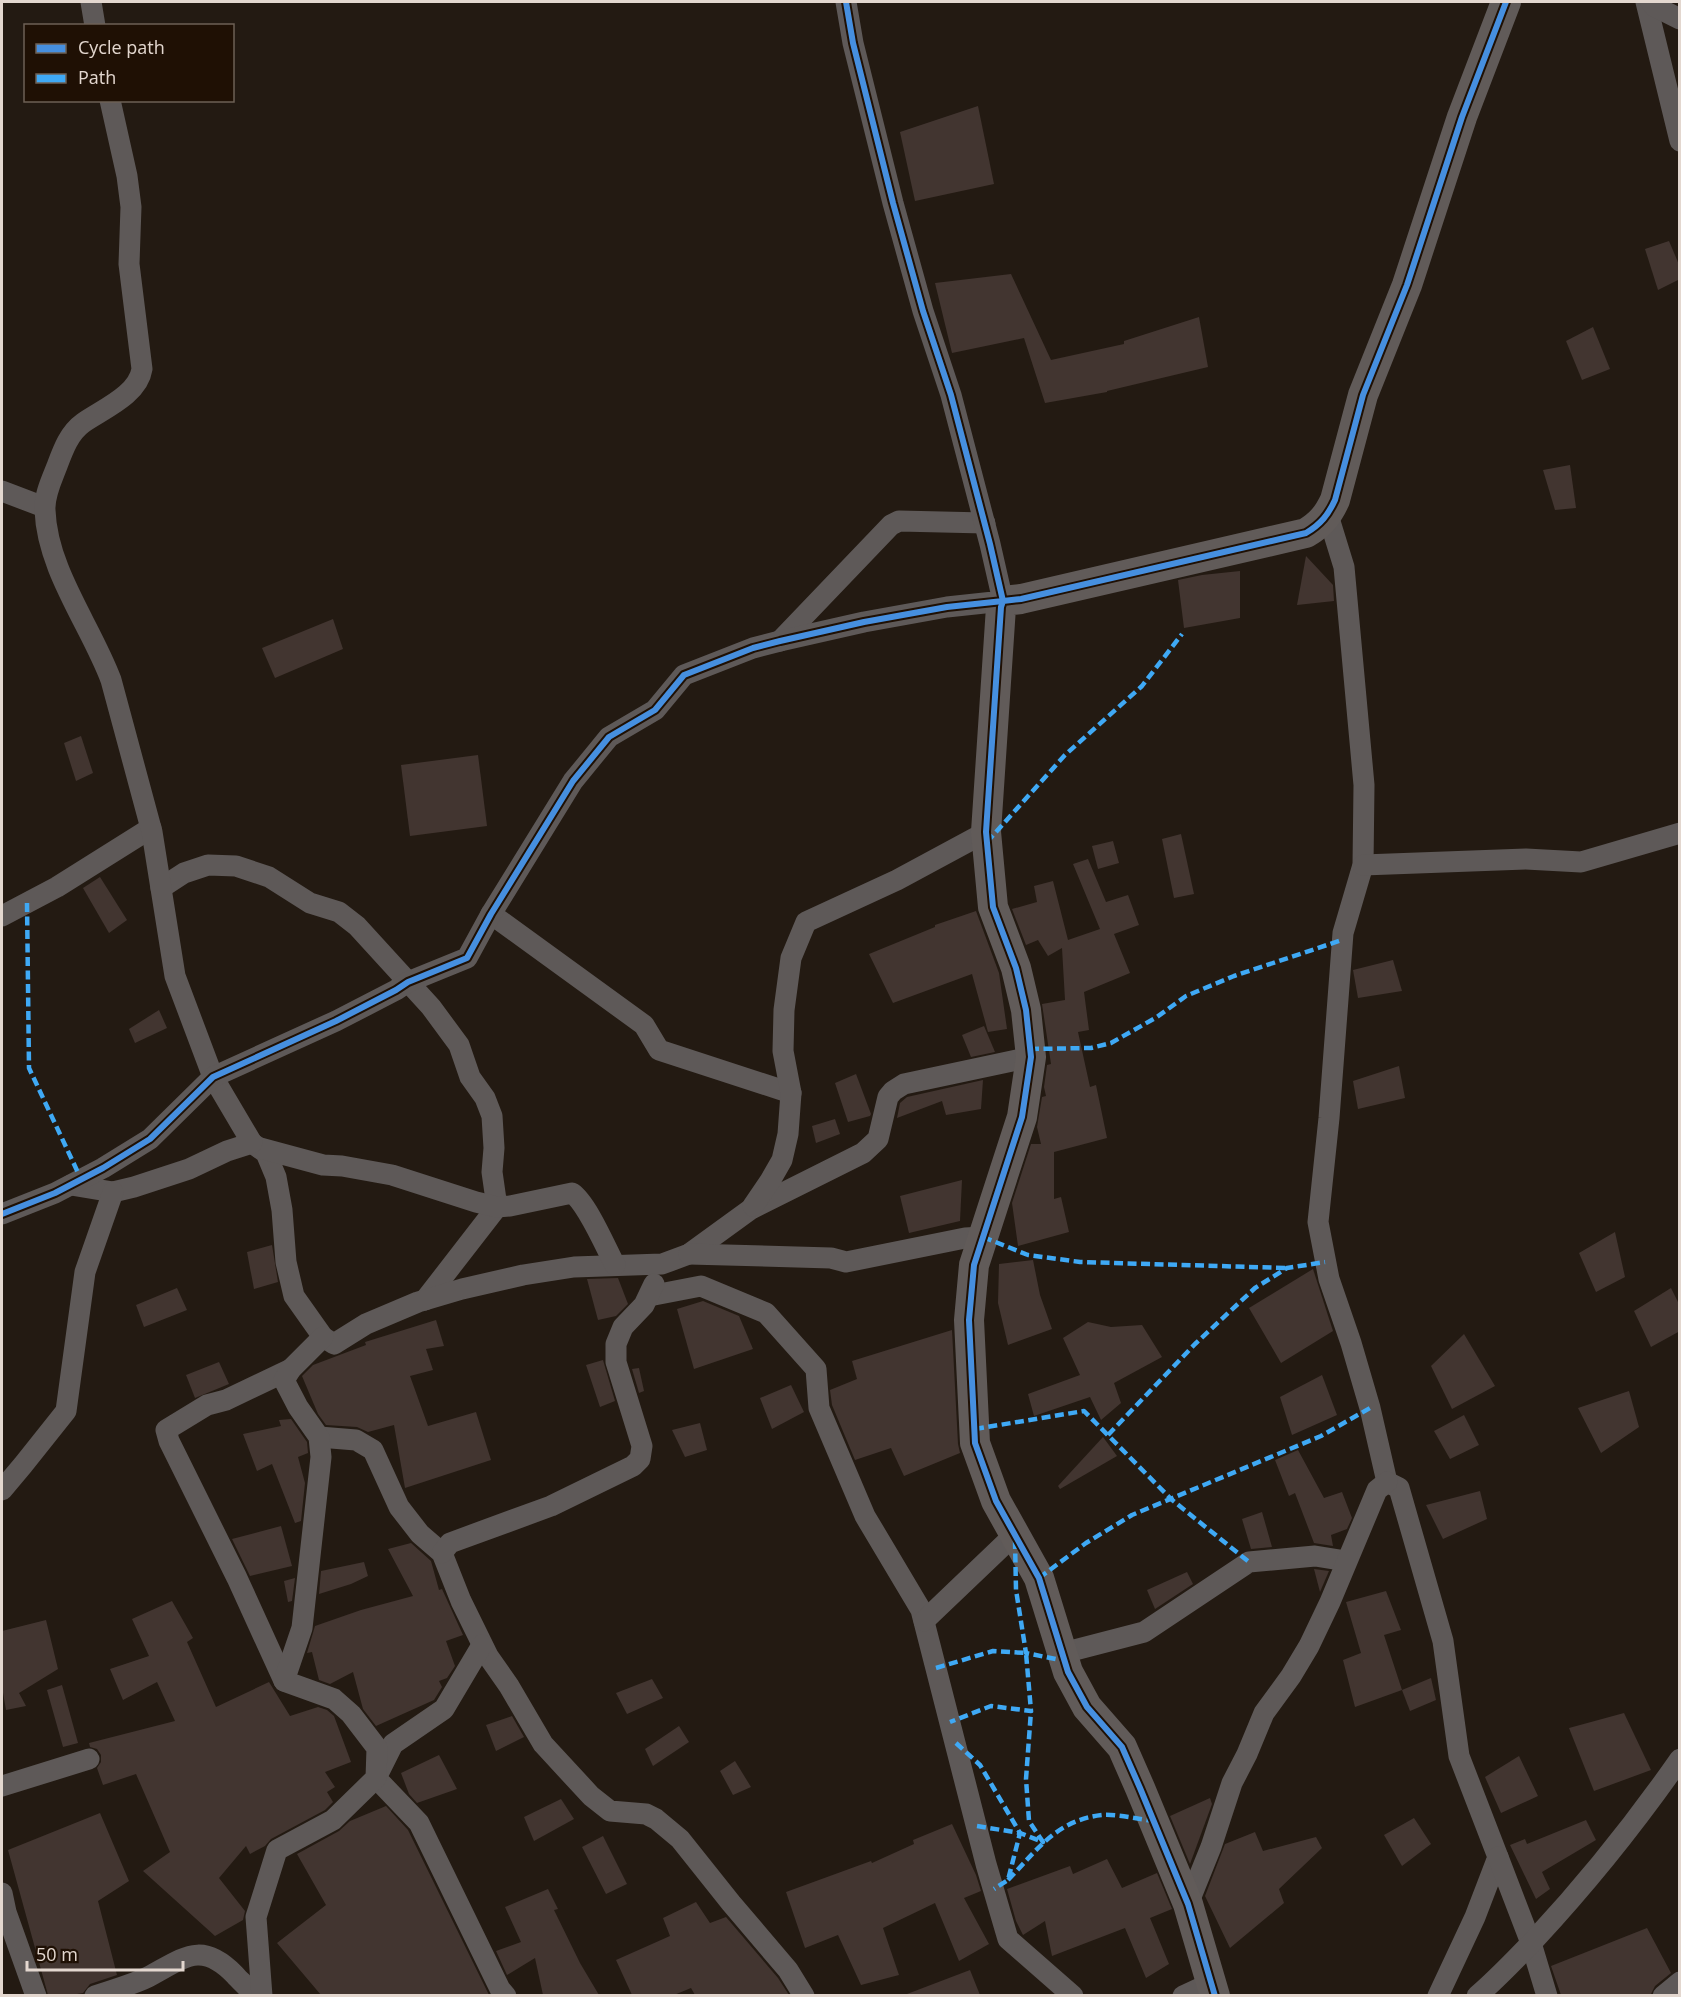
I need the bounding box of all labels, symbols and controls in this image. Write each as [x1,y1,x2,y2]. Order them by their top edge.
legend [24,24,234,102]
text: Cycle path [78,35,165,59]
text: Path [78,65,116,89]
scale bar [27,1934,183,1972]
text: 50 m [36,1942,78,1966]

